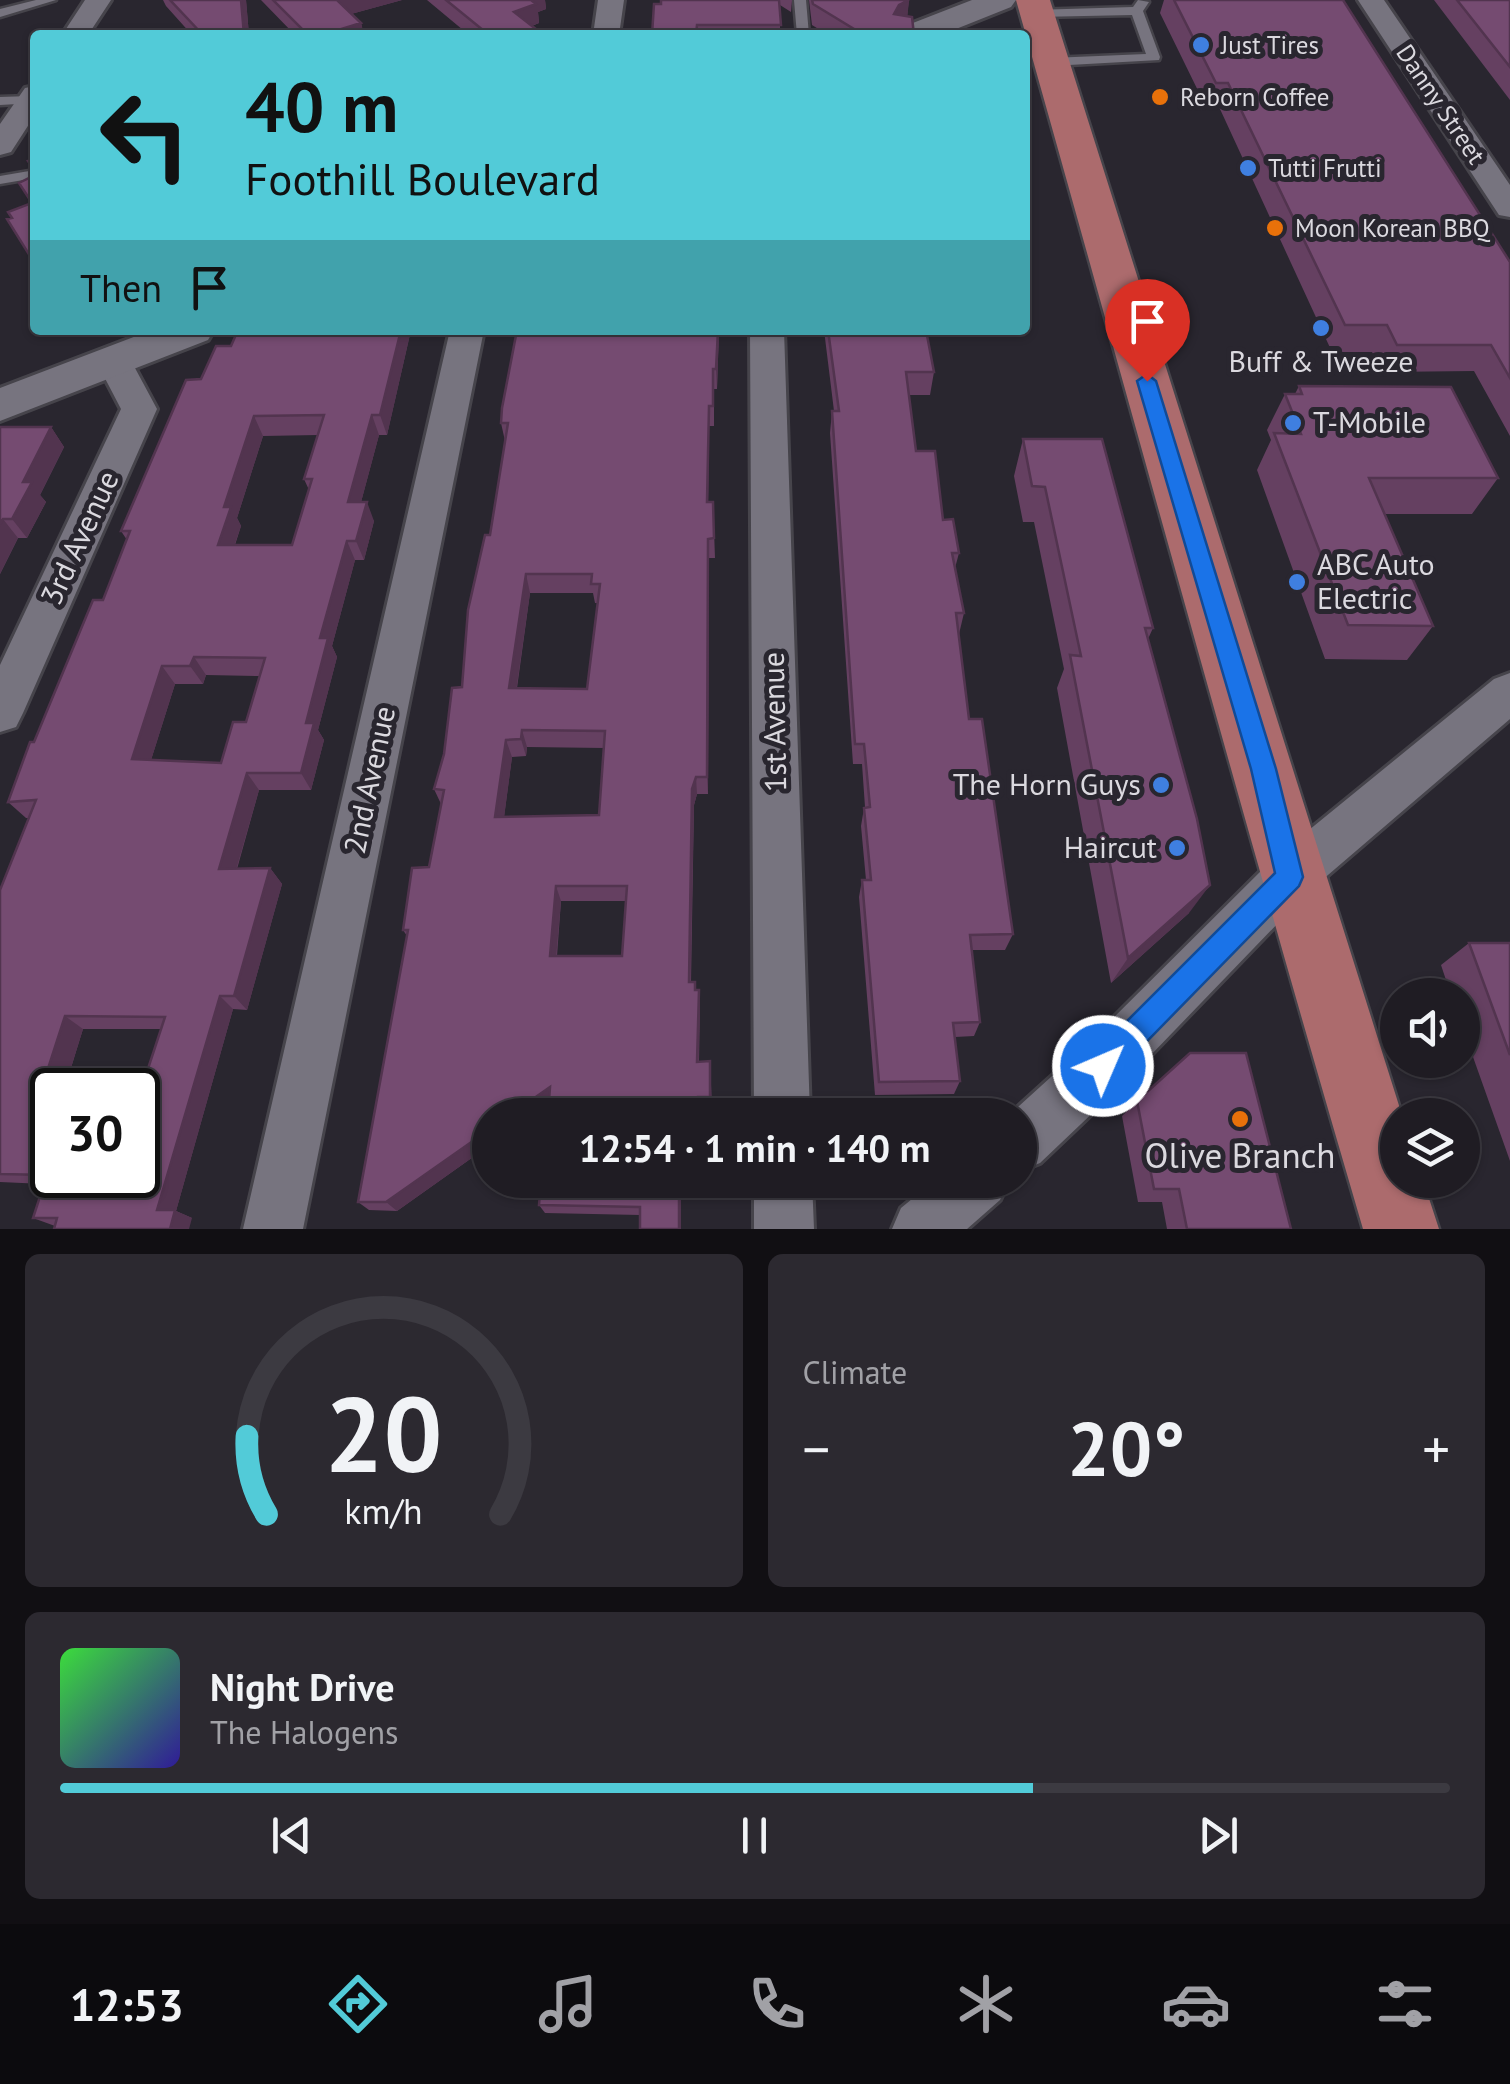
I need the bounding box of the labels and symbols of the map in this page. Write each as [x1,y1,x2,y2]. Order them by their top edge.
place label: Just Tires [1220,29,1319,61]
marker: Just Tires [1190,34,1212,56]
street label: Danny Street [1389,38,1493,170]
place label: Reborn Coffee [1180,81,1329,113]
marker: Reborn Coffee [1149,86,1171,108]
place label: Tutti Frutti [1268,152,1382,184]
marker: Tutti Frutti [1237,157,1259,179]
place label: Moon Korean BBQ [1295,212,1491,244]
marker: Moon Korean BBQ [1264,217,1286,239]
pin [1105,279,1190,382]
marker: Buff & Tweeze [1310,317,1332,339]
place label: Buff & Tweeze [1229,341,1413,380]
place label: T-Mobile [1313,402,1426,441]
marker: T-Mobile [1282,412,1304,434]
street label: 3rd Avenue [31,464,127,611]
place label: ABC Auto Electric [1317,544,1435,617]
marker: ABC Auto Electric [1286,571,1308,593]
street label: 1st Avenue [753,652,794,792]
street label: 2nd Avenue [334,702,403,857]
place label: The Horn Guys [953,764,1141,803]
marker: The Horn Guys [1150,774,1172,796]
place label: Haircut [1064,827,1157,866]
marker: Haircut [1166,837,1188,859]
position arrow [1051,1014,1155,1118]
speed limit sign: 30 [30,1068,160,1198]
marker: Olive Branch [1229,1108,1251,1130]
place label: Olive Branch [1145,1132,1335,1178]

